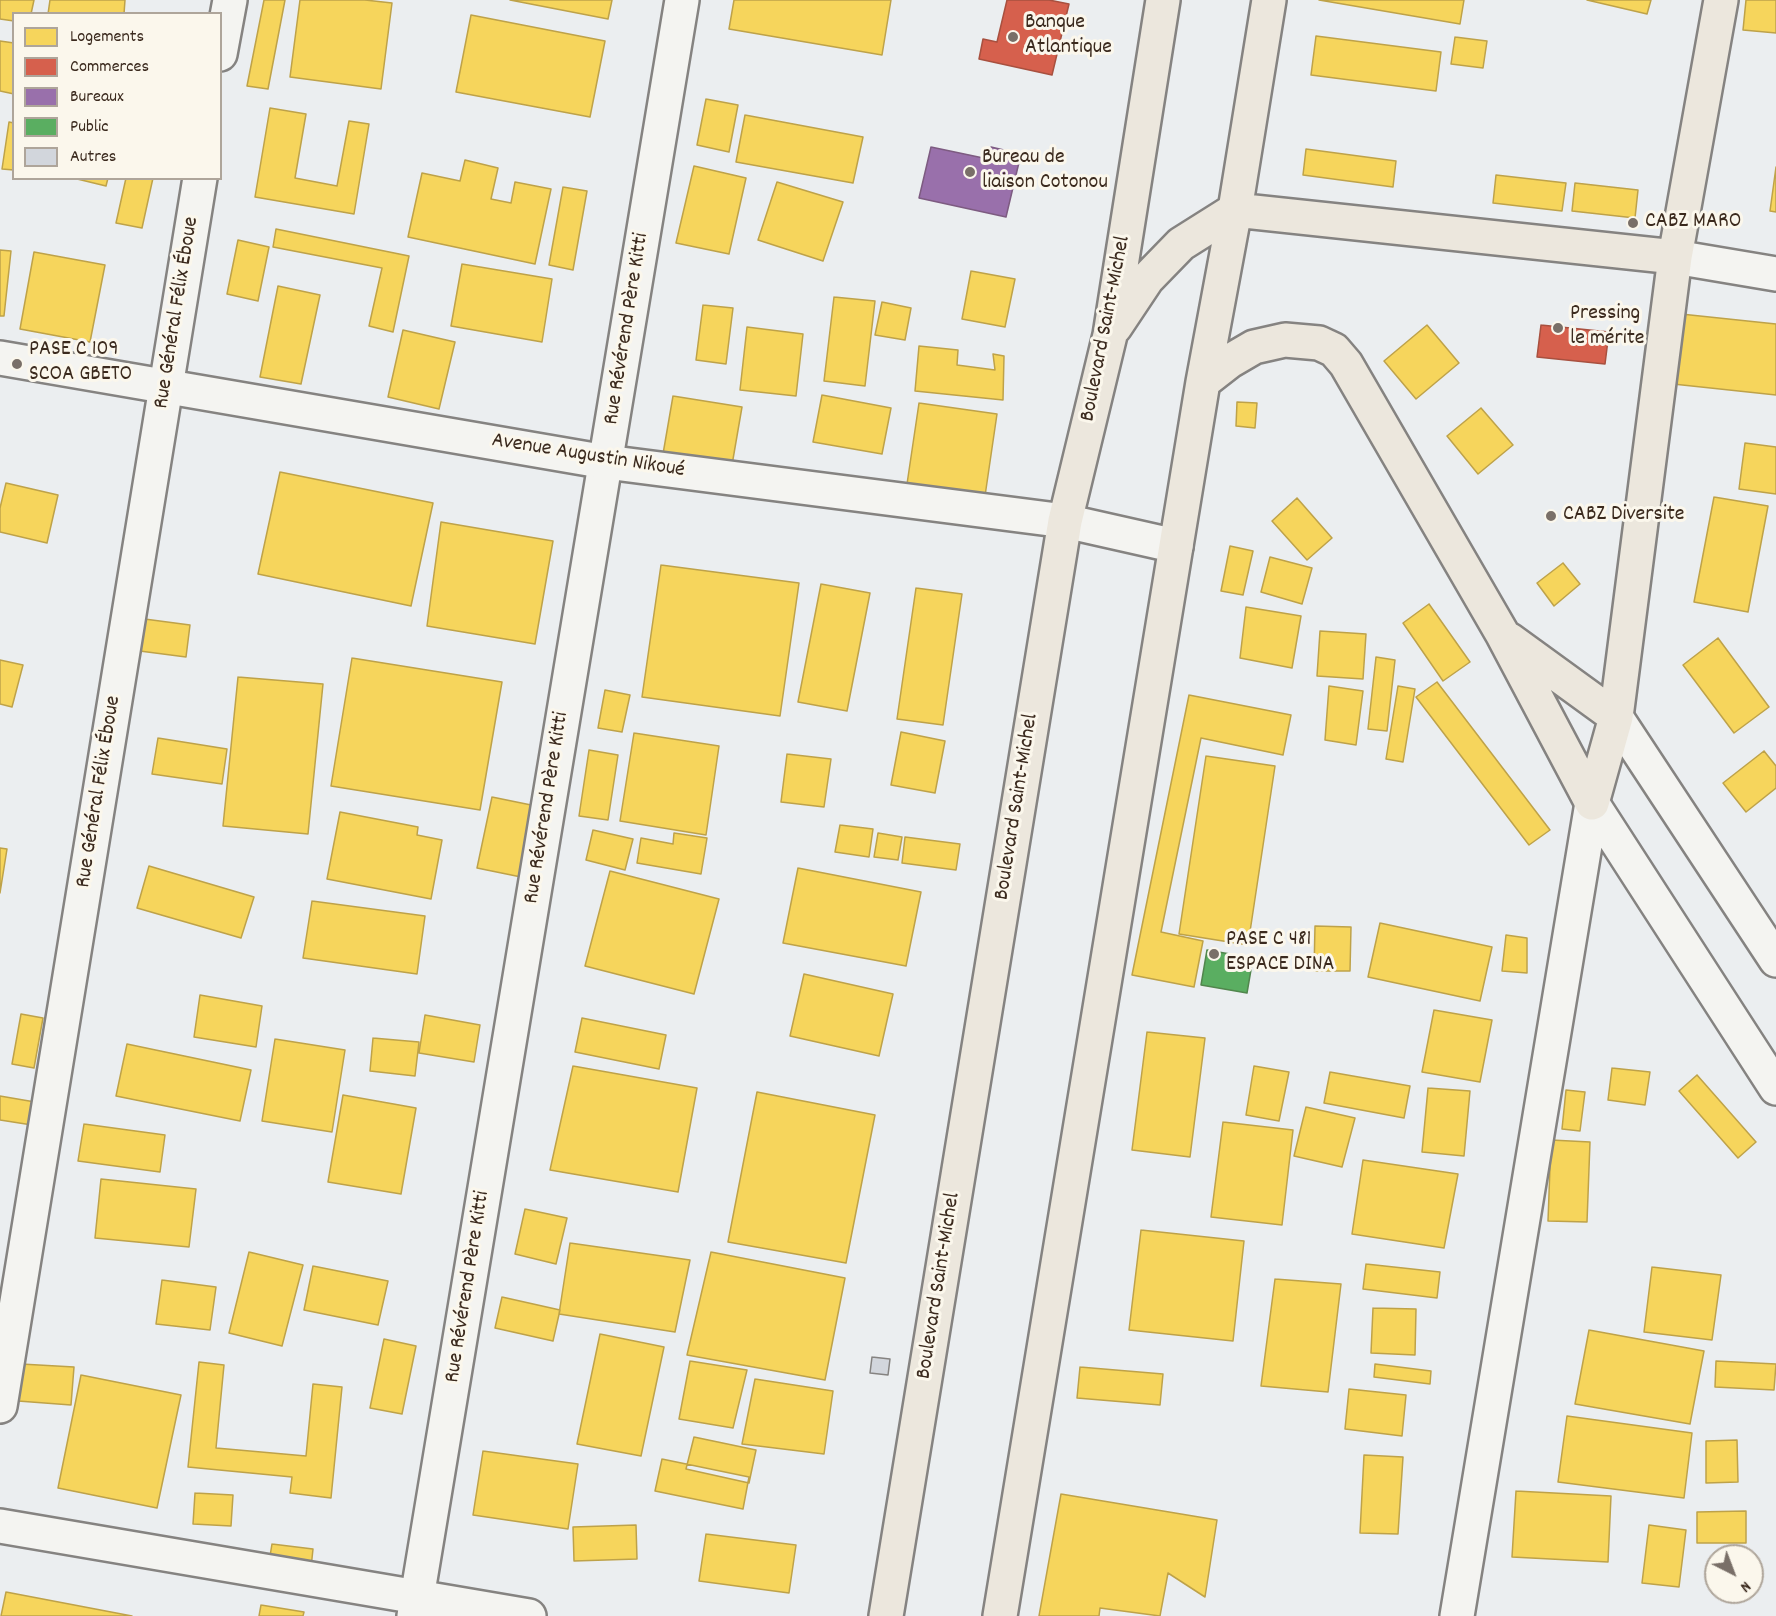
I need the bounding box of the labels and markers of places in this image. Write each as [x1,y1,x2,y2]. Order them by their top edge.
place label: Banque Atlantique [1025,11,1112,62]
marker: Banque Atlantique [1006,30,1020,44]
place label: Bureau de liaison Cotonou [982,146,1108,198]
marker: Bureau de liaison Cotonou [963,165,977,179]
place label: CABZ MARO [1645,210,1741,236]
marker: CABZ MARO [1626,216,1640,230]
place label: Pressing le mérite [1570,302,1645,354]
marker: Pressing le mérite [1551,321,1565,335]
place label: PASE C 109 SCOA GBETO [29,338,132,390]
marker: PASE C 109 SCOA GBETO [10,357,24,371]
place label: CABZ Diversite [1563,503,1685,529]
marker: CABZ Diversite [1544,509,1558,523]
place label: PASE C 481 ESPACE DINA [1226,928,1335,980]
marker: PASE C 481 ESPACE DINA [1207,947,1221,961]

